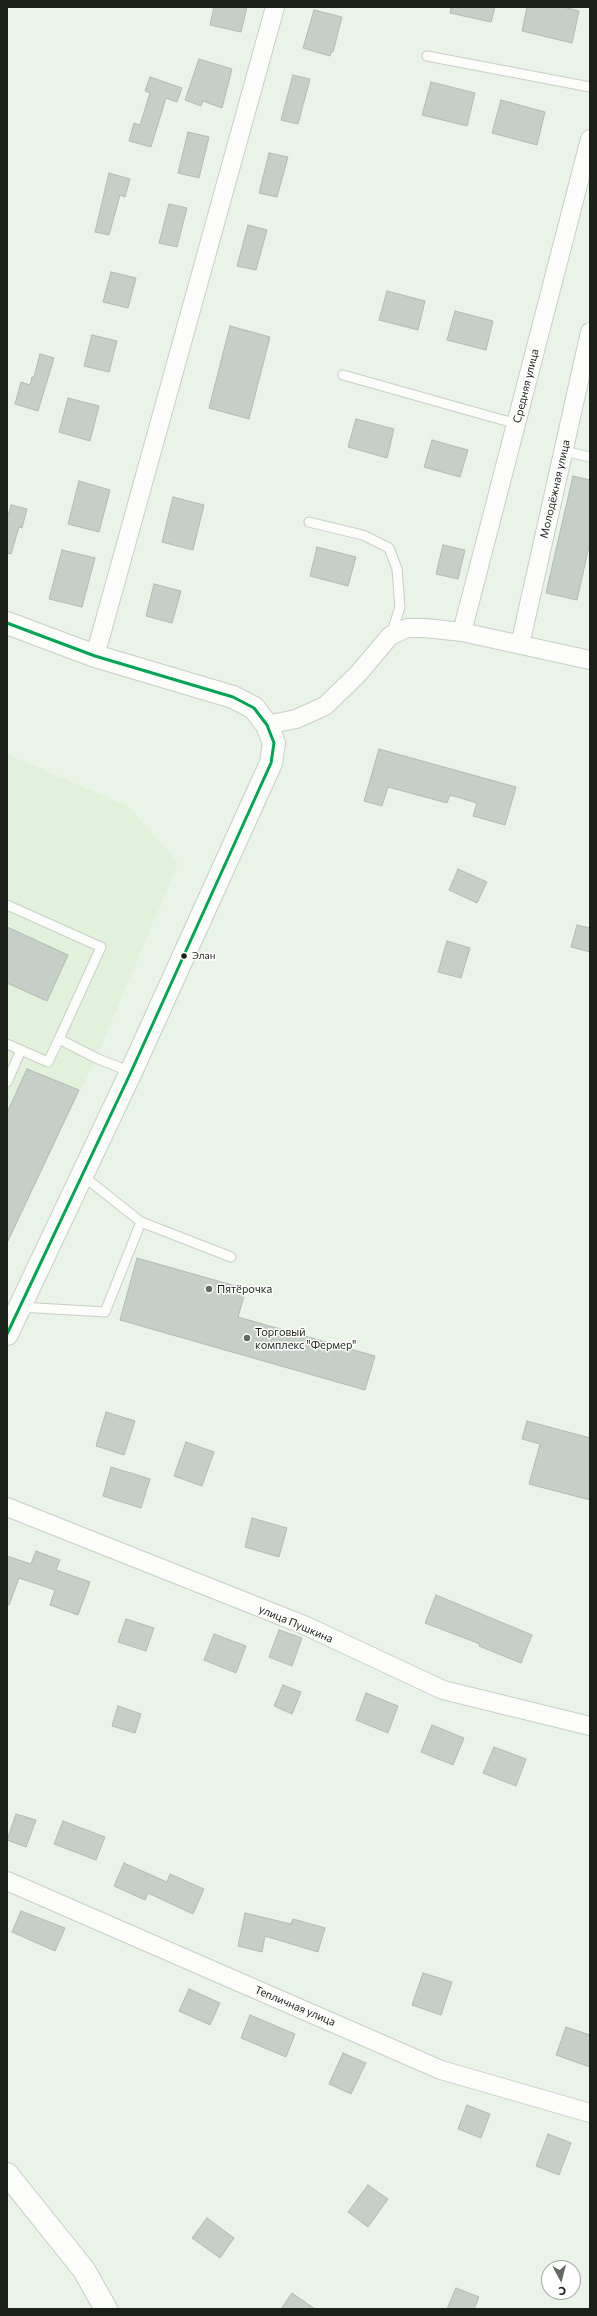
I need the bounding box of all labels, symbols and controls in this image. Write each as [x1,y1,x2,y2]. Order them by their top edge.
street label: Средняя улица [510,347,542,425]
street label: Молодёжная улица [537,438,573,540]
place label: Элан [192,950,215,962]
marker: Элан [179,951,189,961]
place label: Пятёрочка [217,1282,272,1296]
marker: Пятёрочка [204,1284,214,1294]
place label: Торговый комплекс "Фермер" [255,1325,356,1351]
marker: Торговый комплекс "Фермер" [242,1333,252,1343]
street label: улица Пушкина [257,1602,335,1646]
street label: Тепличная улица [253,1983,337,2029]
north arrow [541,2260,581,2300]
text: С [558,2285,567,2298]

